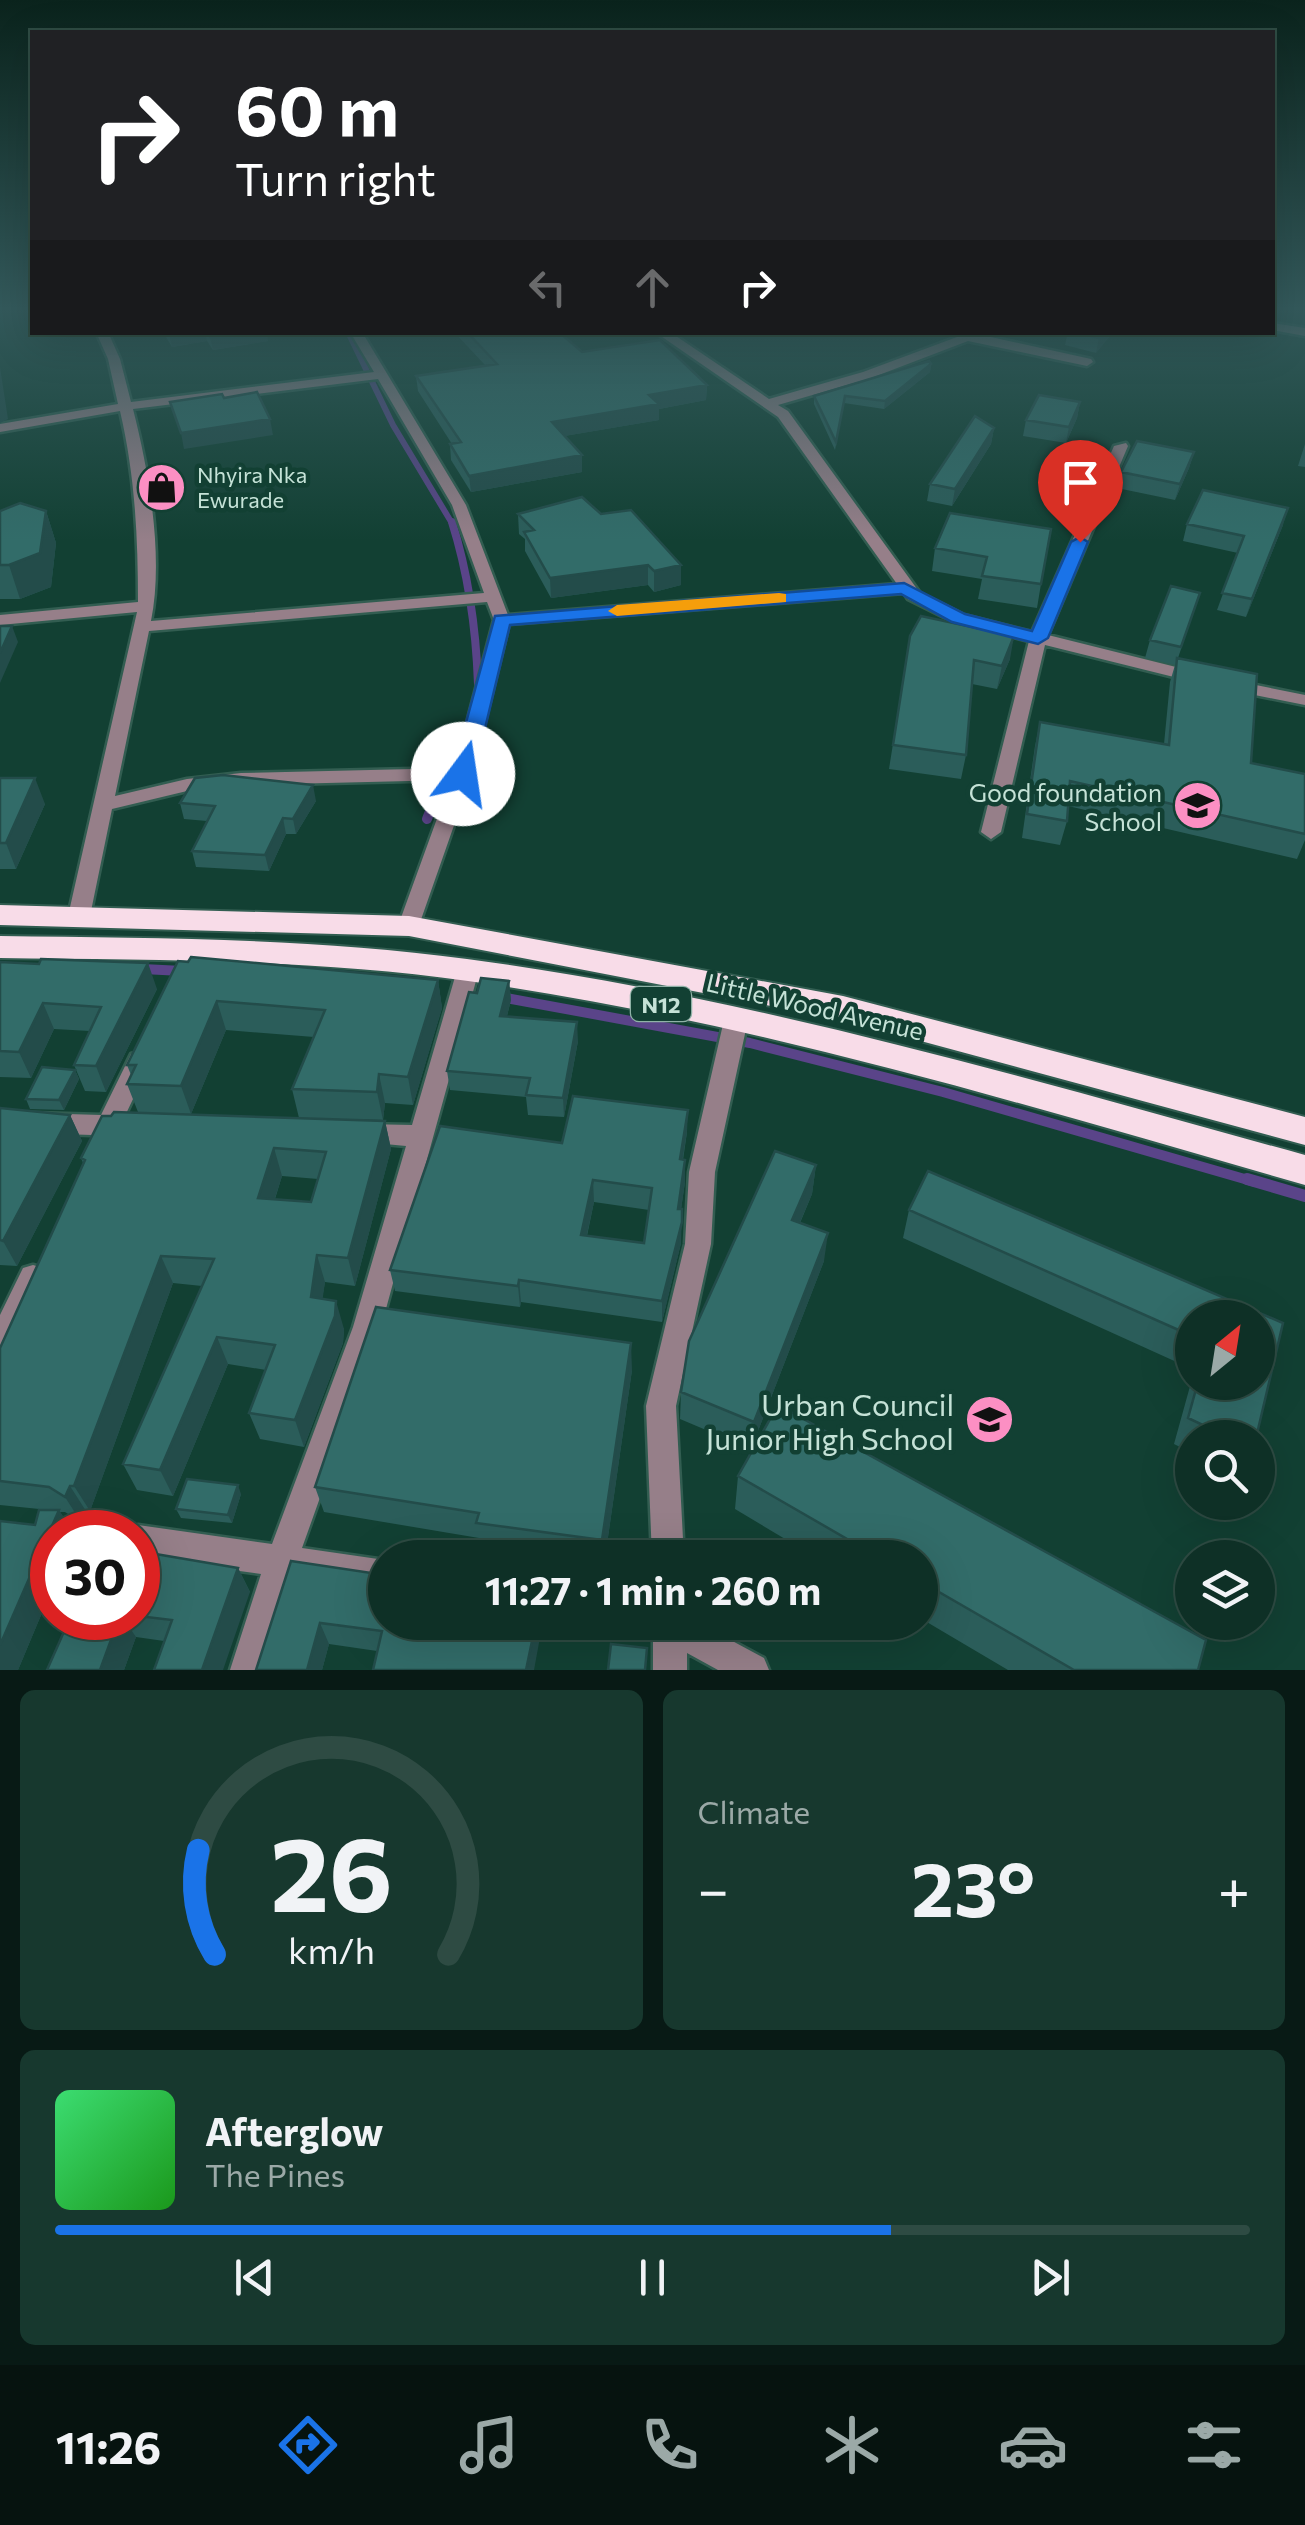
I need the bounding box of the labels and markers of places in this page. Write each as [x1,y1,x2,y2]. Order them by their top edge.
pin [1038,440,1123,543]
shop icon: Nhyira Nka Ewurade [136,461,188,513]
place label: Nhyira Nka Ewurade [197,461,307,513]
place label: Good foundation School [969,777,1162,836]
school or university icon: Good foundation School [1171,780,1223,832]
place label: Urban Council Junior High School [705,1385,954,1456]
school or university icon: Urban Council Junior High School [963,1394,1015,1446]

